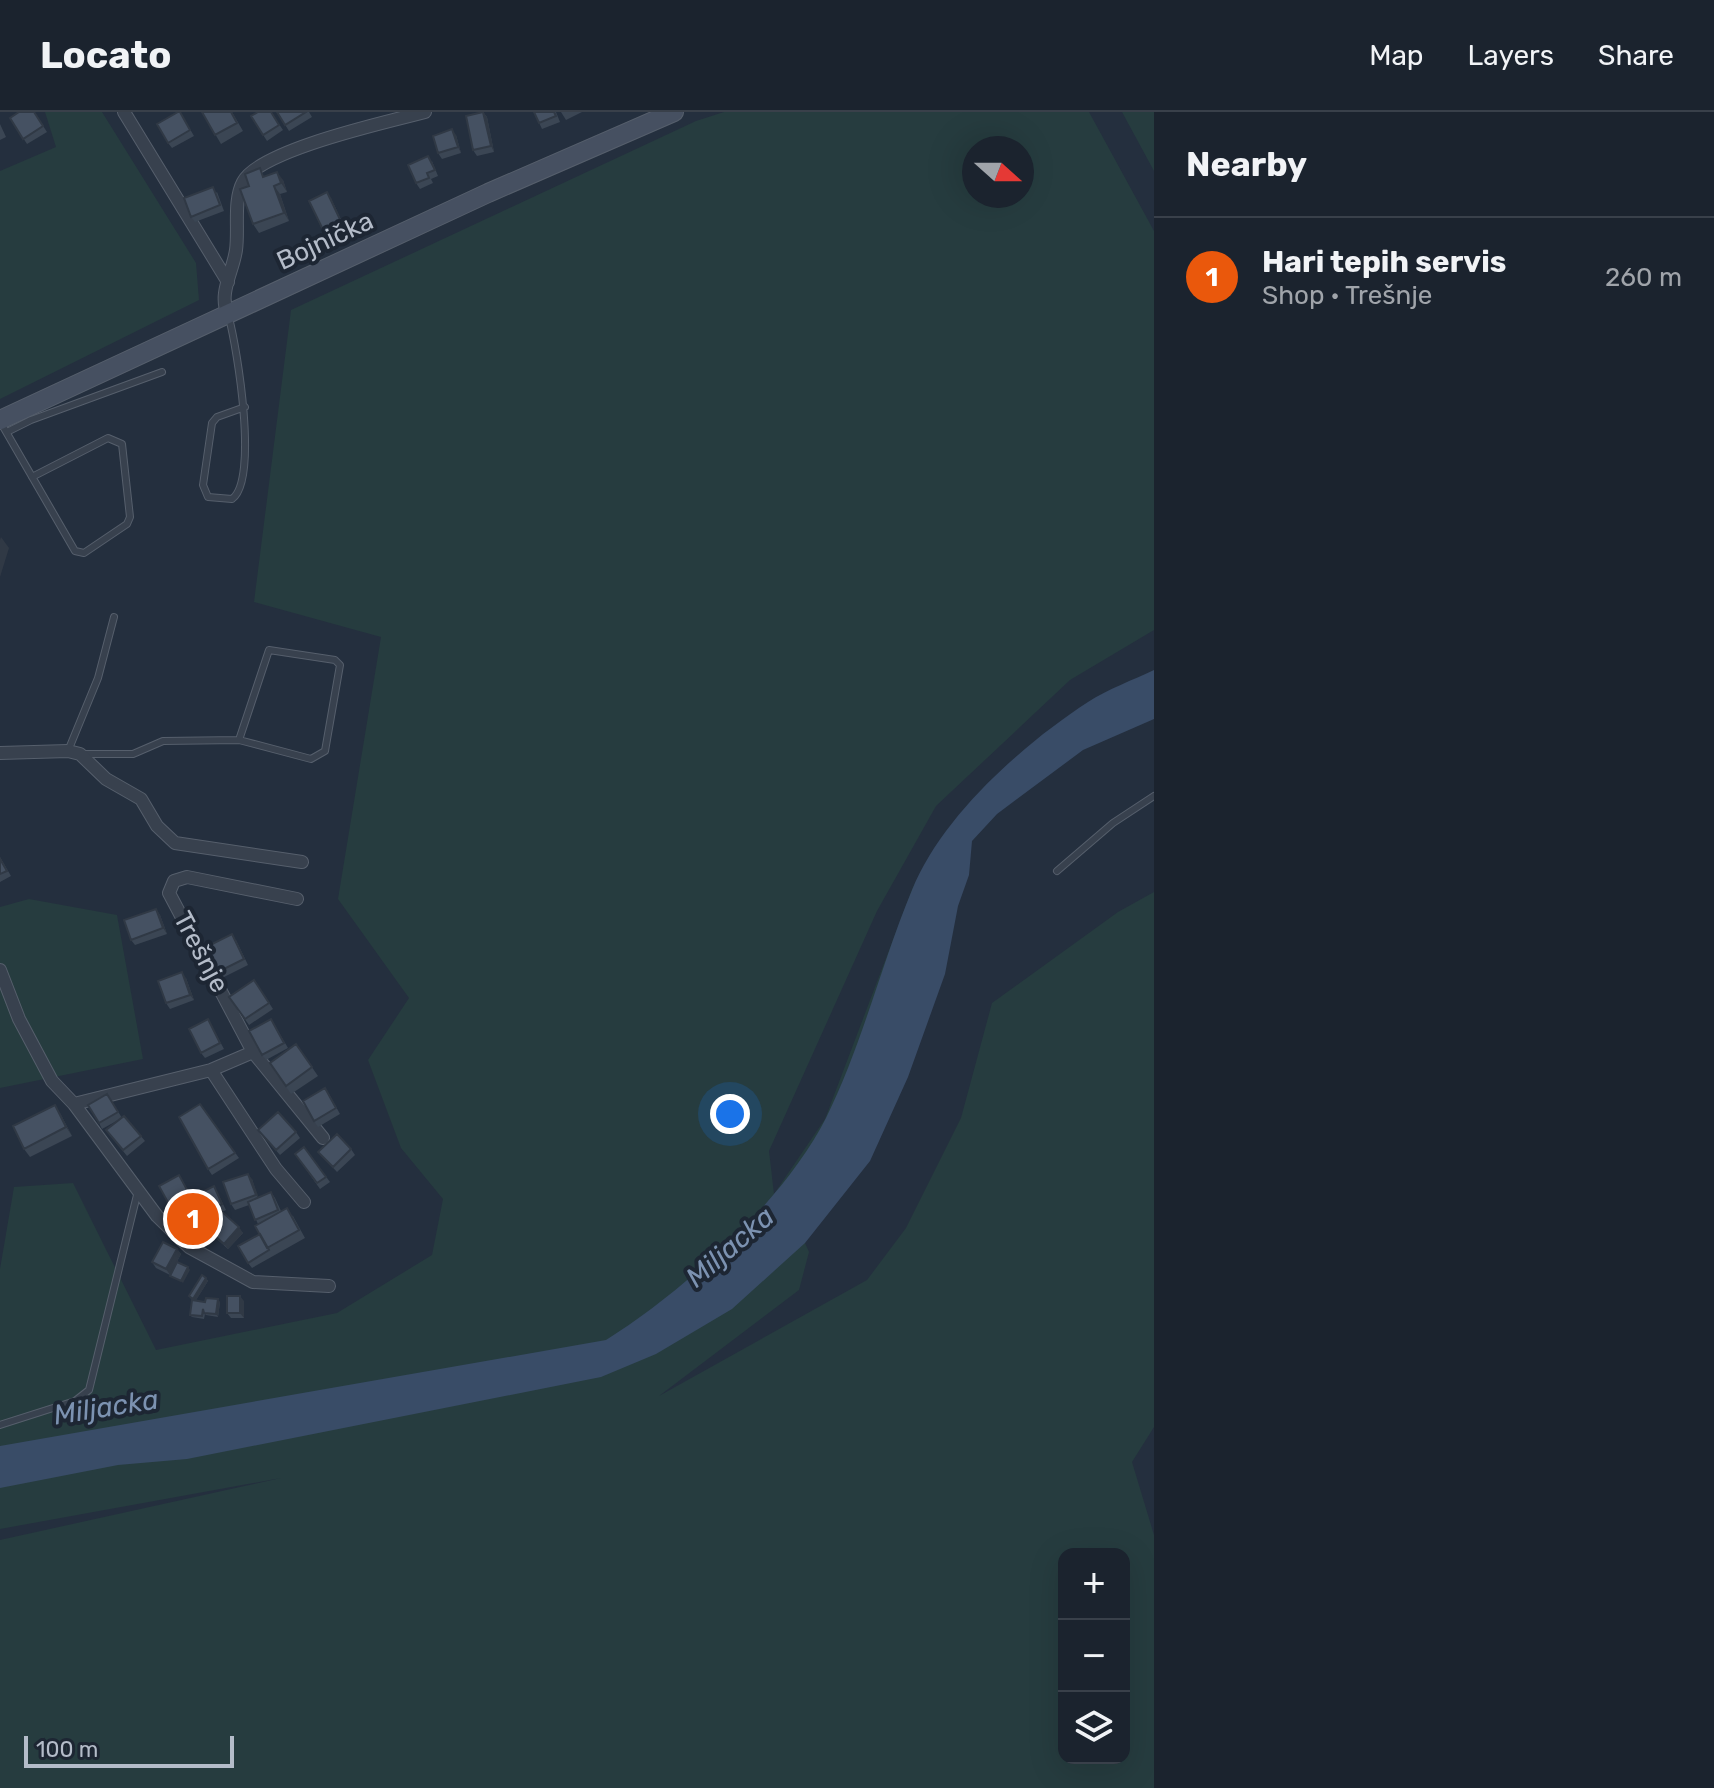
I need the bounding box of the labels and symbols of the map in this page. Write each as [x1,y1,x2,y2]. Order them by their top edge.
north arrow [962,136,1034,208]
street label: Bojnička [272,205,378,277]
street label: Trešnje [167,906,235,998]
your location [710,1094,750,1134]
pin: 1 [167,1189,219,1249]
water label: Miljacka [679,1200,781,1294]
water label: Miljacka [51,1382,161,1432]
scale bar [24,1732,234,1768]

